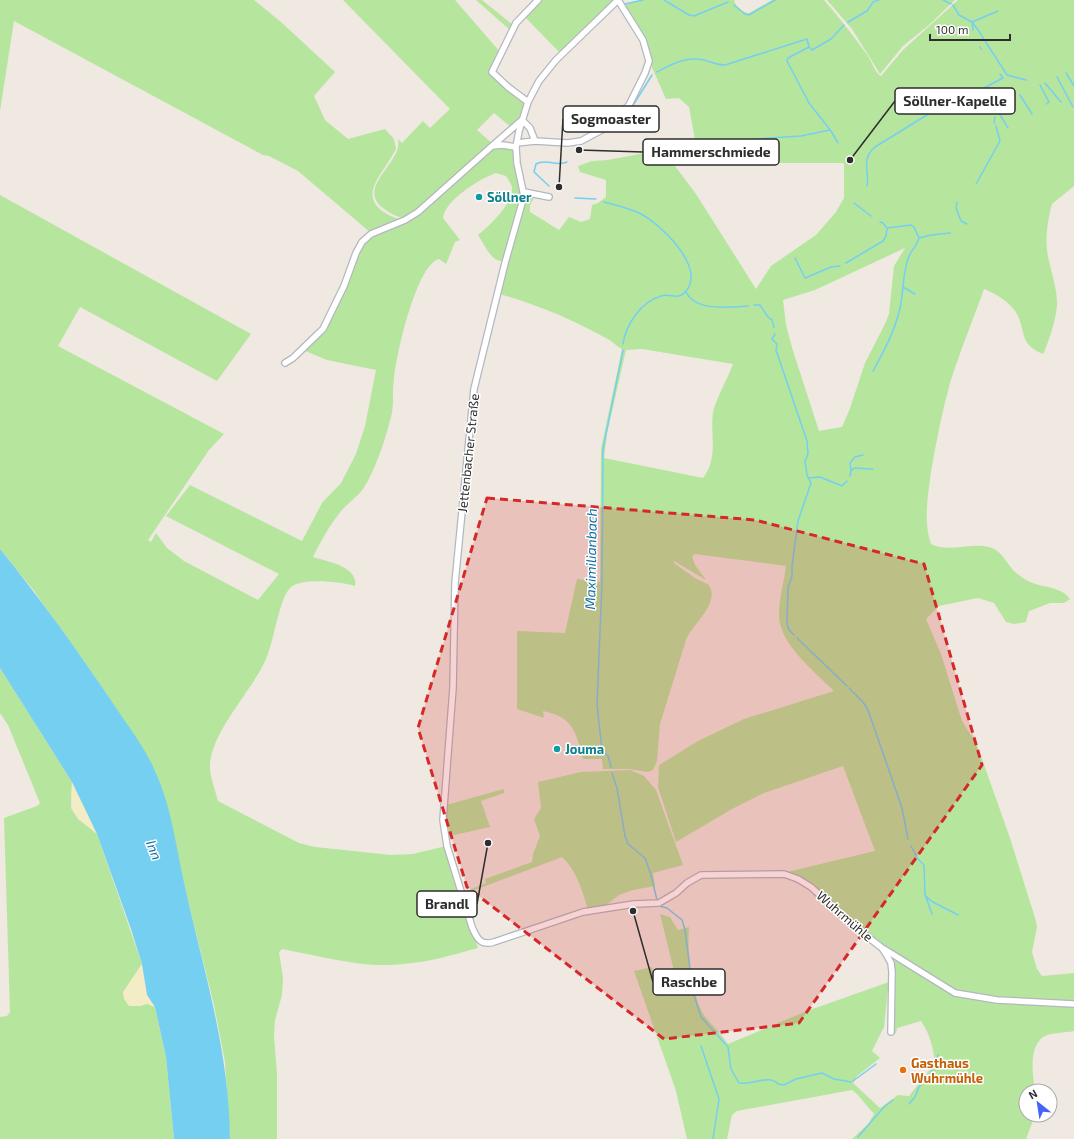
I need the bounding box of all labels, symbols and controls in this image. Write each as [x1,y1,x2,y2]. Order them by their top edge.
scale bar [930,16,1010,42]
text: 100 m [936,22,968,36]
callout: Söllner-Kapelle [895,88,1015,114]
text: Söllner-Kapelle [903,92,1007,109]
callout: Sogmoaster [563,106,659,132]
text: Sogmoaster [571,110,651,127]
callout: Hammerschmiede [643,139,779,165]
text: Hammerschmiede [651,143,771,160]
place label: Söllner [487,189,532,205]
marker: Söllner [474,192,484,202]
street label: Jettenbacher Straße [454,393,482,513]
water label: Maximilianbach [581,508,600,610]
place label: Jouma [565,741,604,757]
marker: Jouma [552,744,562,754]
water label: Inn [143,838,166,862]
street label: Wuhrmühle [814,887,877,945]
callout: Brandl [417,891,477,917]
text: Brandl [425,895,470,912]
callout: Raschbe [653,969,725,995]
text: Raschbe [661,973,717,990]
place label: Gasthaus Wuhrmühle [911,1055,983,1086]
marker: Gasthaus Wuhrmühle [898,1065,908,1075]
north arrow [1018,1083,1058,1123]
text: N [1026,1086,1039,1102]

